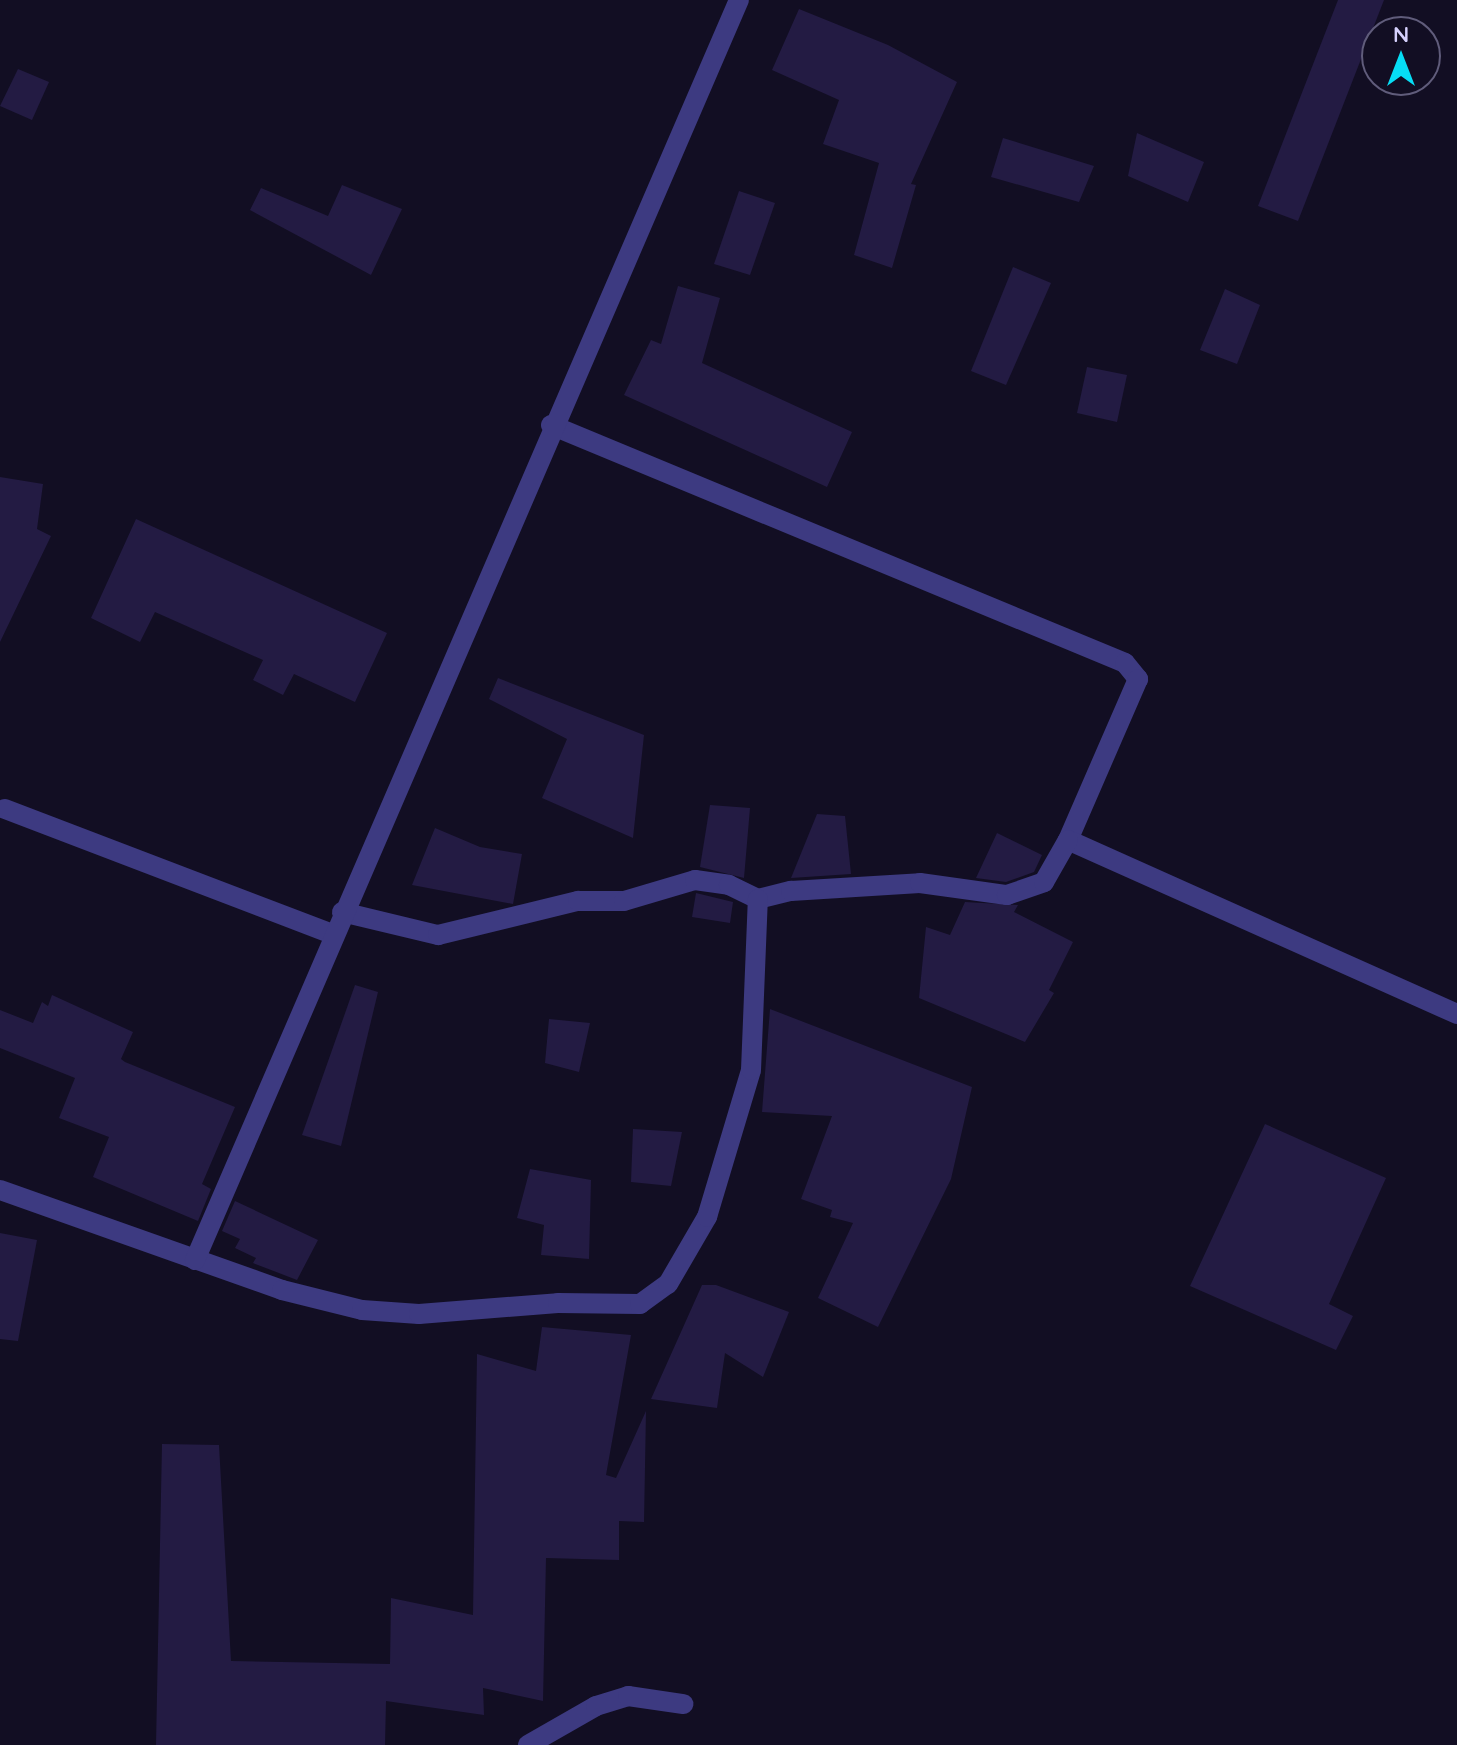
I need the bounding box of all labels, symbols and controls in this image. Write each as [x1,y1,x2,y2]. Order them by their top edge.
north arrow [1361,16,1441,96]
text: N [1393,20,1409,48]

